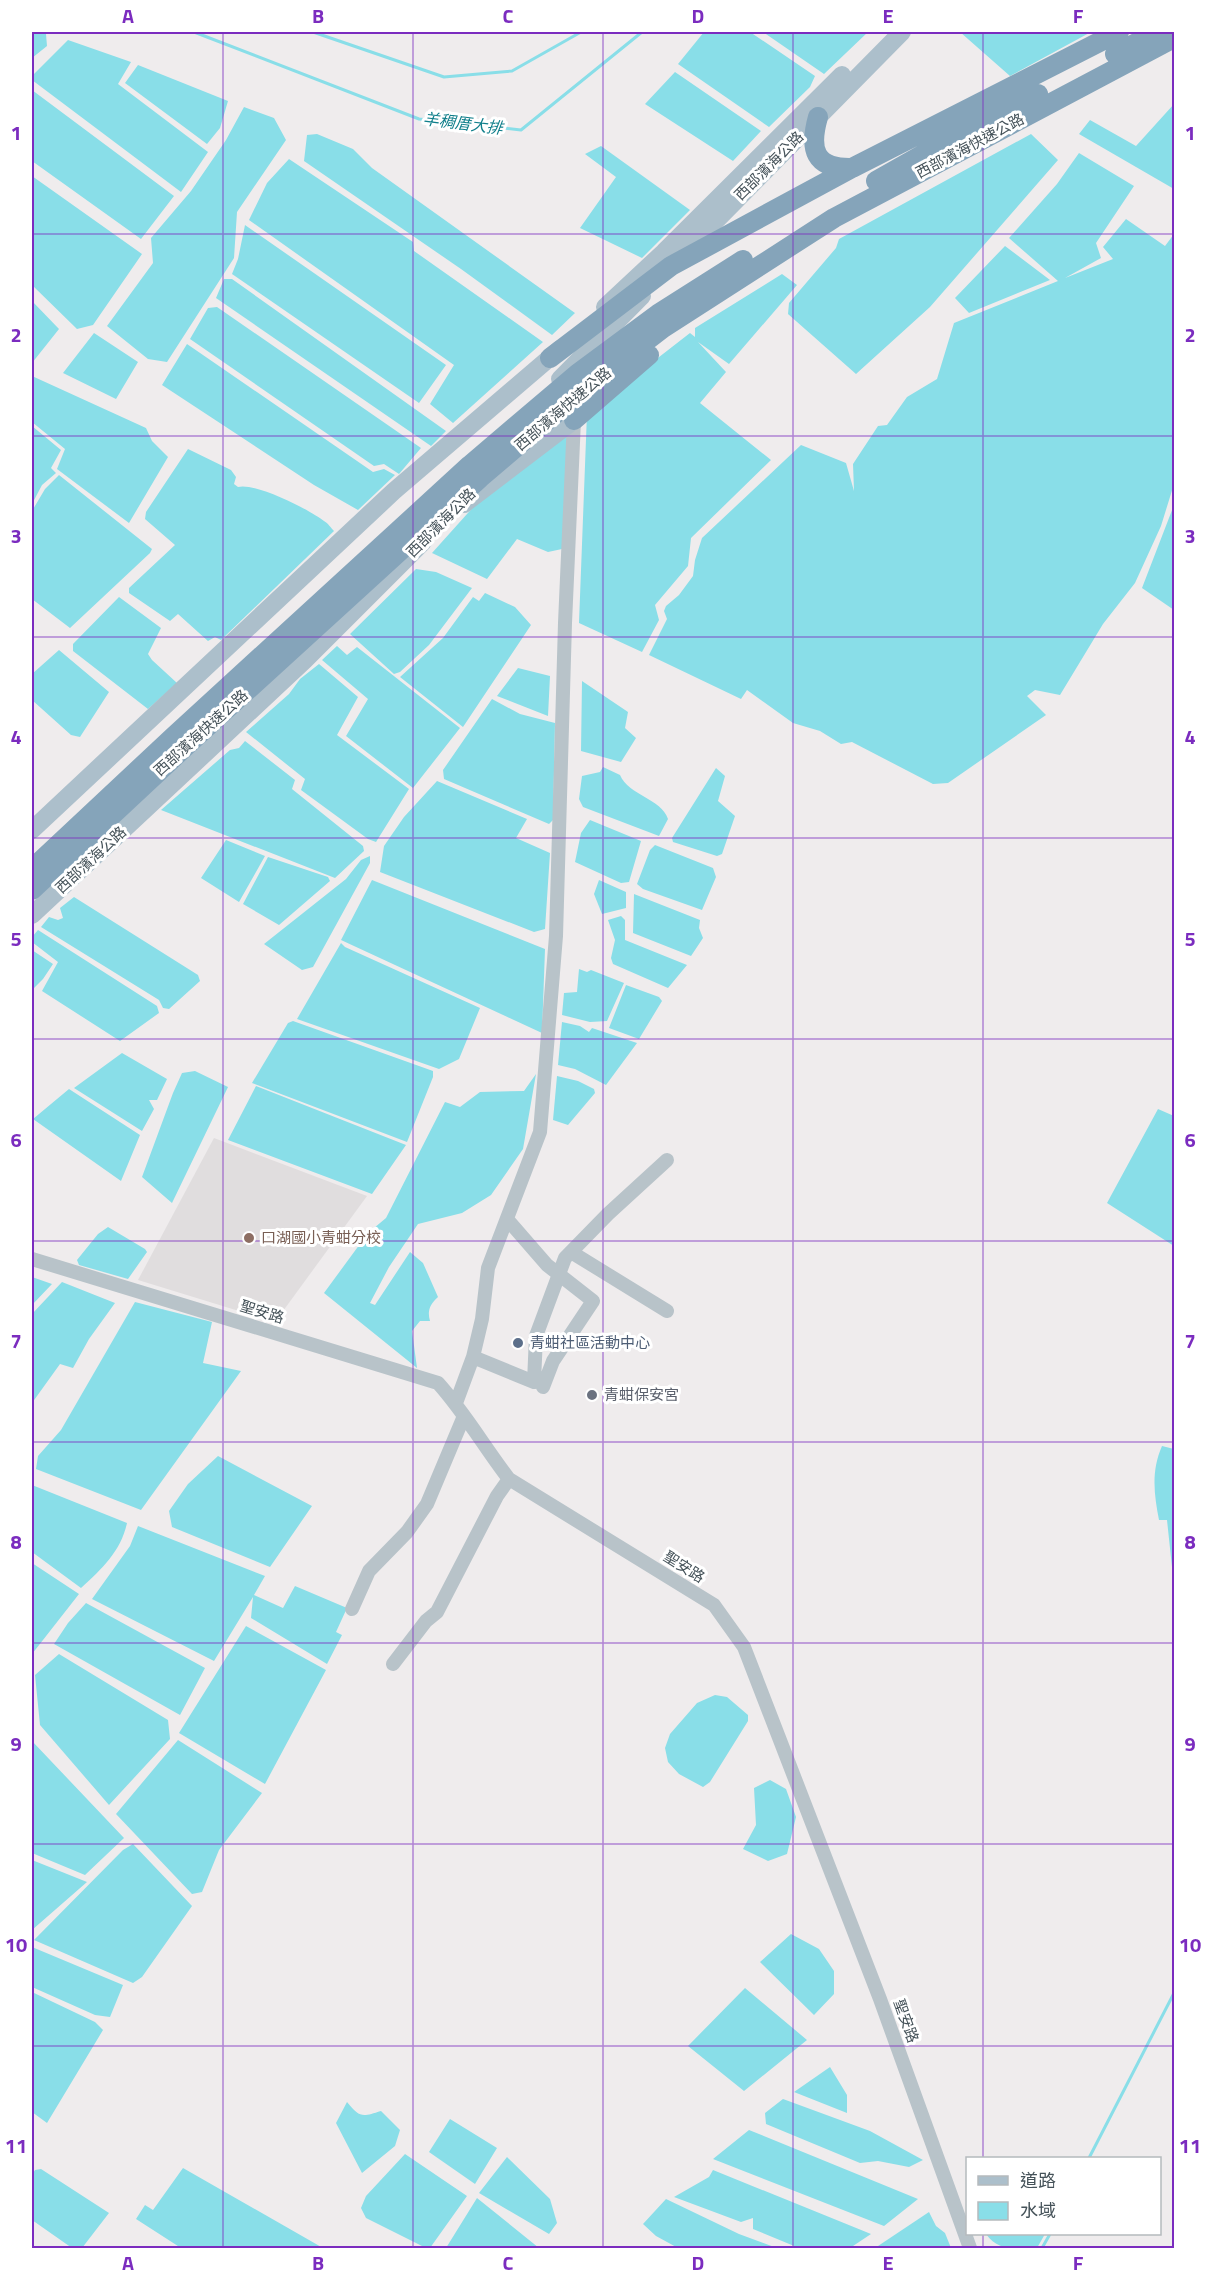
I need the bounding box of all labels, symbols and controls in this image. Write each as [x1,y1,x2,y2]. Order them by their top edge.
text: A [122,0,134,31]
text: B [312,0,324,31]
text: C [503,0,514,31]
text: D [692,0,704,31]
text: E [882,0,894,31]
text: F [1073,0,1084,31]
water label: 羊稠厝大排 [422,106,506,140]
street label: 西部濱海快速公路 [911,107,1028,184]
text: 1 [10,117,22,148]
text: 1 [1184,117,1196,148]
street label: 西部濱海公路 [729,126,809,206]
text: 2 [10,319,22,350]
text: 2 [1184,319,1196,350]
street label: 西部濱海快速公路 [509,361,616,456]
street label: 西部濱海公路 [401,483,481,563]
text: 3 [10,520,22,551]
text: 3 [1184,520,1196,551]
street label: 西部濱海快速公路 [148,684,253,781]
text: 4 [10,721,22,752]
text: 4 [1184,721,1196,752]
street label: 西部濱海公路 [50,821,131,899]
text: 5 [10,923,22,954]
text: 5 [1184,923,1196,954]
text: 6 [10,1124,22,1155]
text: 6 [1184,1124,1196,1155]
place label: 口湖國小青蚶分校 [261,1226,381,1249]
marker: 口湖國小青蚶分校 [242,1231,256,1245]
street label: 聖安路 [237,1294,287,1329]
text: 7 [10,1325,22,1356]
text: 7 [1184,1325,1196,1356]
place label: 青蚶社區活動中心 [530,1331,650,1354]
marker: 青蚶社區活動中心 [511,1336,525,1350]
place label: 青蚶保安宮 [604,1383,679,1406]
marker: 青蚶保安宮 [585,1388,599,1402]
text: 8 [10,1526,22,1557]
text: 8 [1184,1526,1196,1557]
street label: 聖安路 [659,1545,709,1588]
text: 9 [10,1728,22,1759]
text: 9 [1184,1728,1196,1759]
text: 10 [5,1929,27,1960]
text: 10 [1179,1929,1201,1960]
street label: 聖安路 [888,1996,925,2046]
text: 11 [5,2130,27,2161]
text: 11 [1179,2130,1201,2161]
legend [966,2157,1161,2235]
text: 道路 [1020,2167,1056,2194]
text: 水域 [1020,2197,1056,2224]
text: A [122,2247,134,2278]
text: B [312,2247,324,2278]
text: C [503,2247,514,2278]
text: D [692,2247,704,2278]
text: E [882,2247,894,2278]
text: F [1073,2247,1084,2278]

